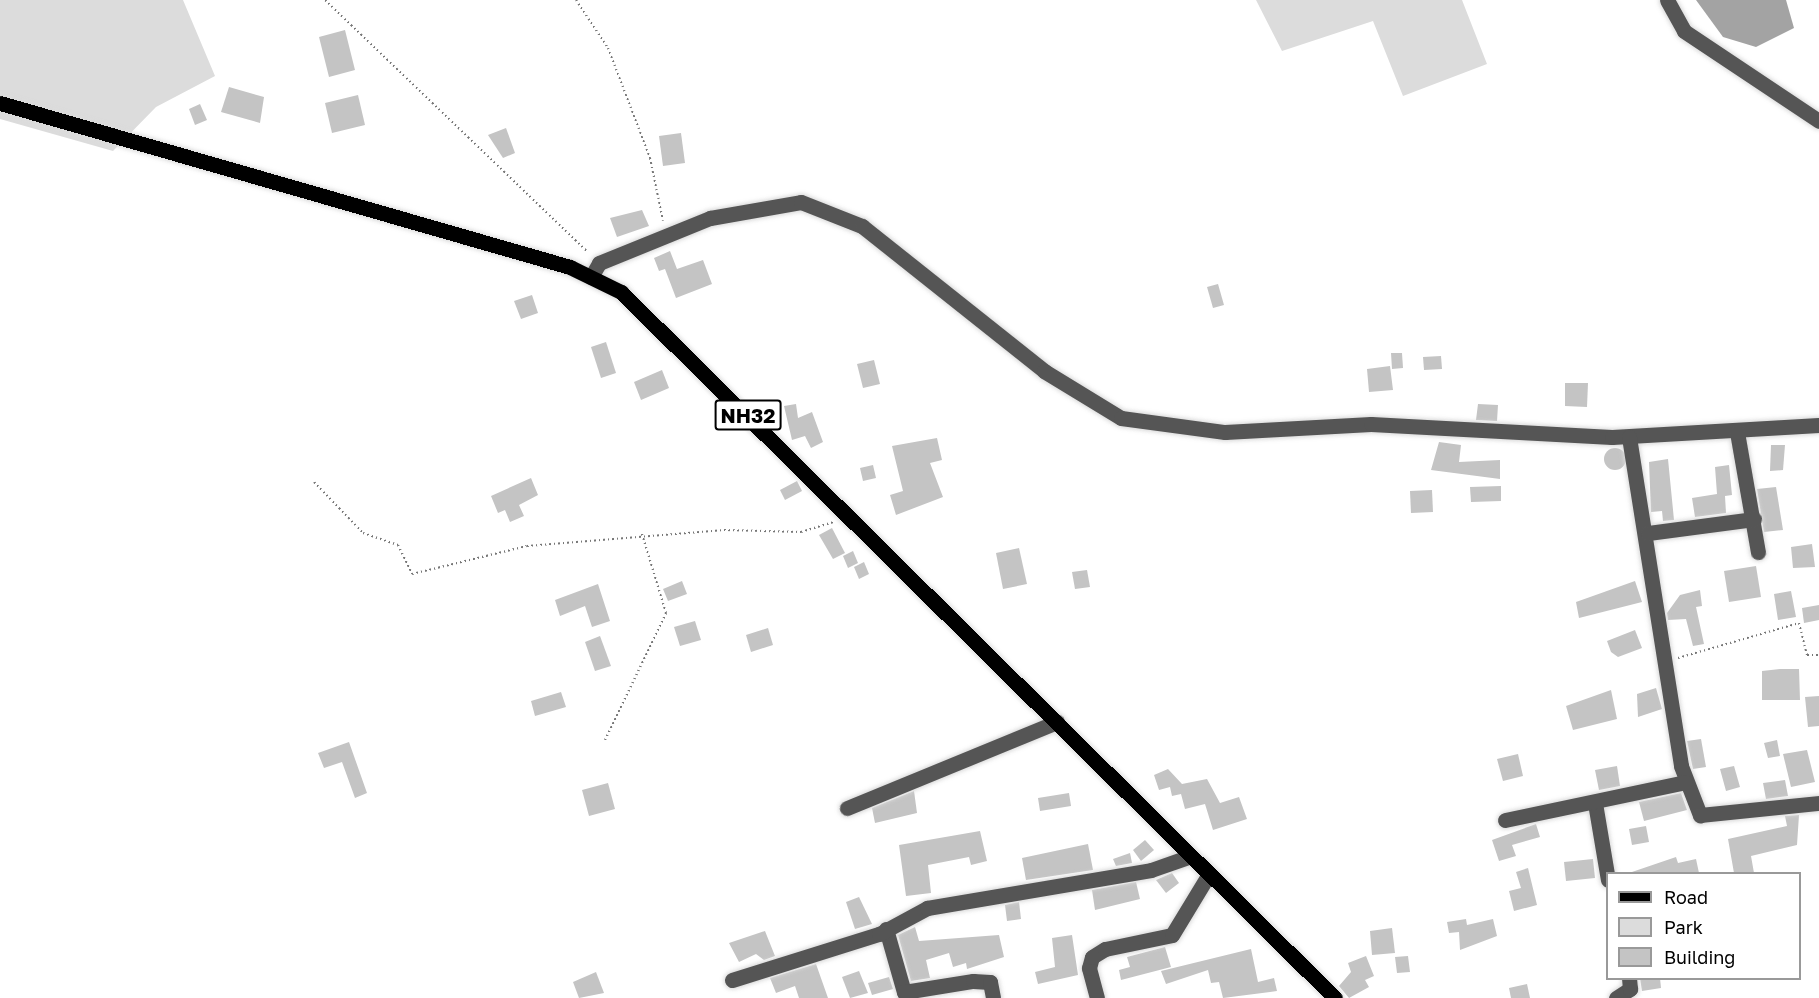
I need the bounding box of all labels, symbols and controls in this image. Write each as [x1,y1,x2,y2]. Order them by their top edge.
road number: NH32 [714,398,783,432]
legend [1606,872,1801,980]
text: Road [1664,886,1708,908]
text: Park [1664,916,1703,938]
text: Building [1664,946,1735,968]

